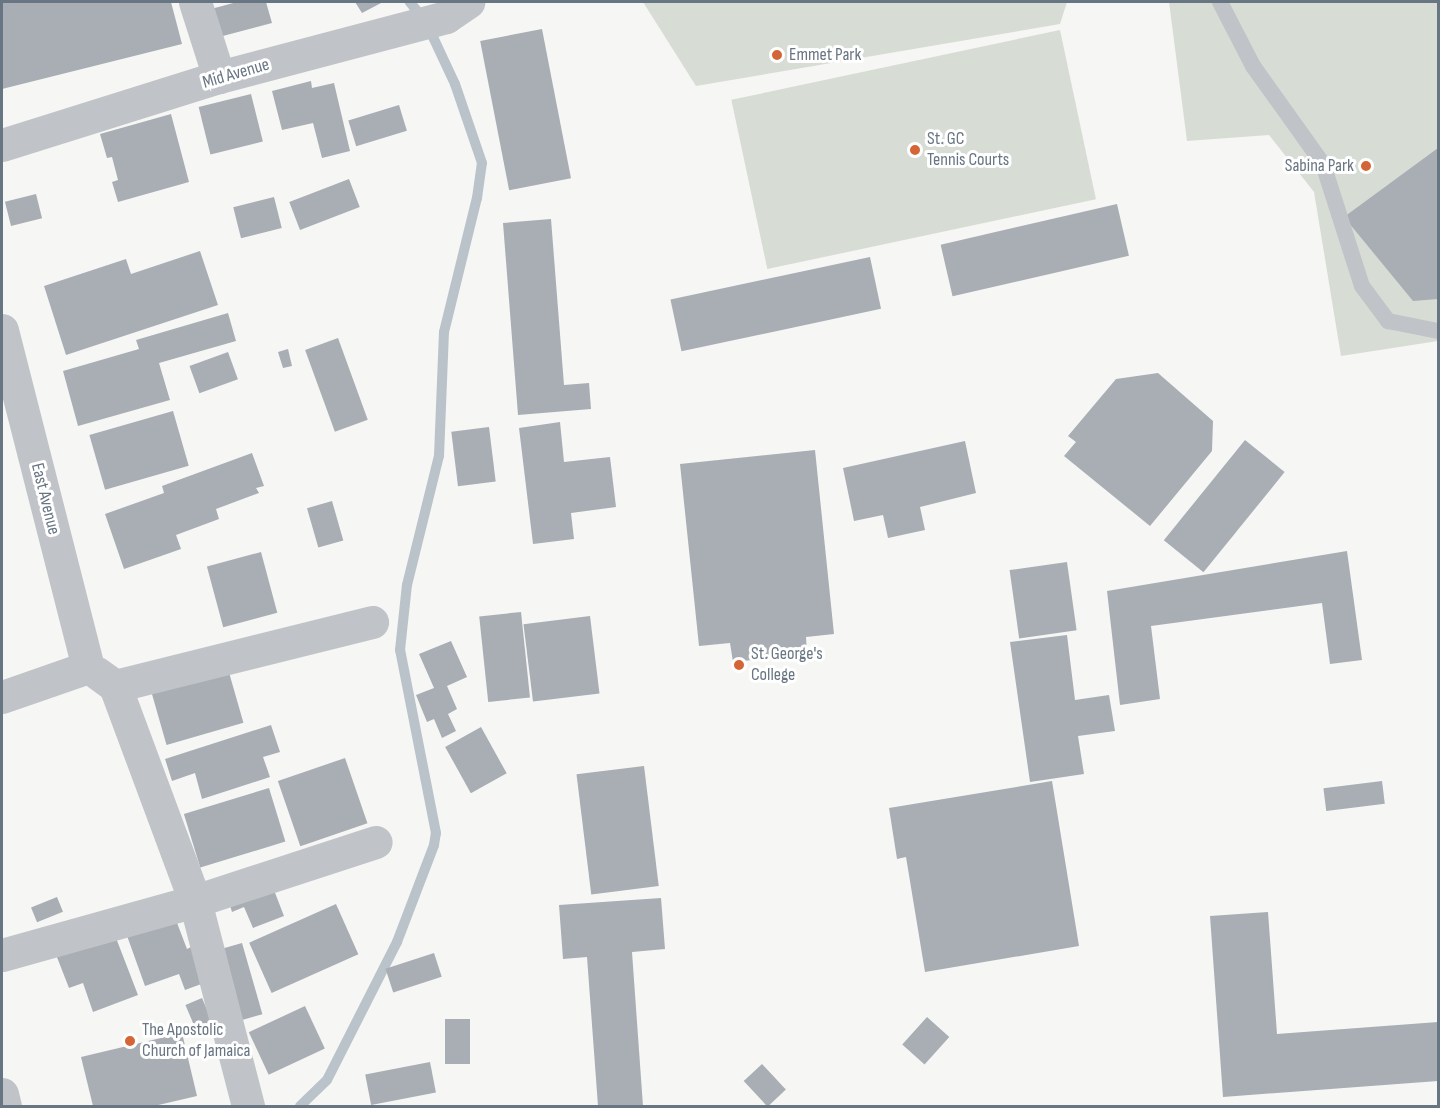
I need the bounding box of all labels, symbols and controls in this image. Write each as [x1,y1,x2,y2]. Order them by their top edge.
place label: Emmet Park [789,44,861,66]
marker: Emmet Park [770,48,784,62]
street label: Mid Avenue [200,54,272,94]
place label: St. GC Tennis Courts [927,129,1009,172]
marker: St. GC Tennis Courts [908,143,922,157]
place label: Sabina Park [1285,155,1354,177]
marker: Sabina Park [1359,159,1373,173]
street label: East Avenue [26,461,64,537]
place label: St. George's College [751,644,823,686]
marker: St. George's College [732,658,746,672]
place label: The Apostolic Church of Jamaica [142,1020,250,1062]
marker: The Apostolic Church of Jamaica [123,1034,137,1048]

